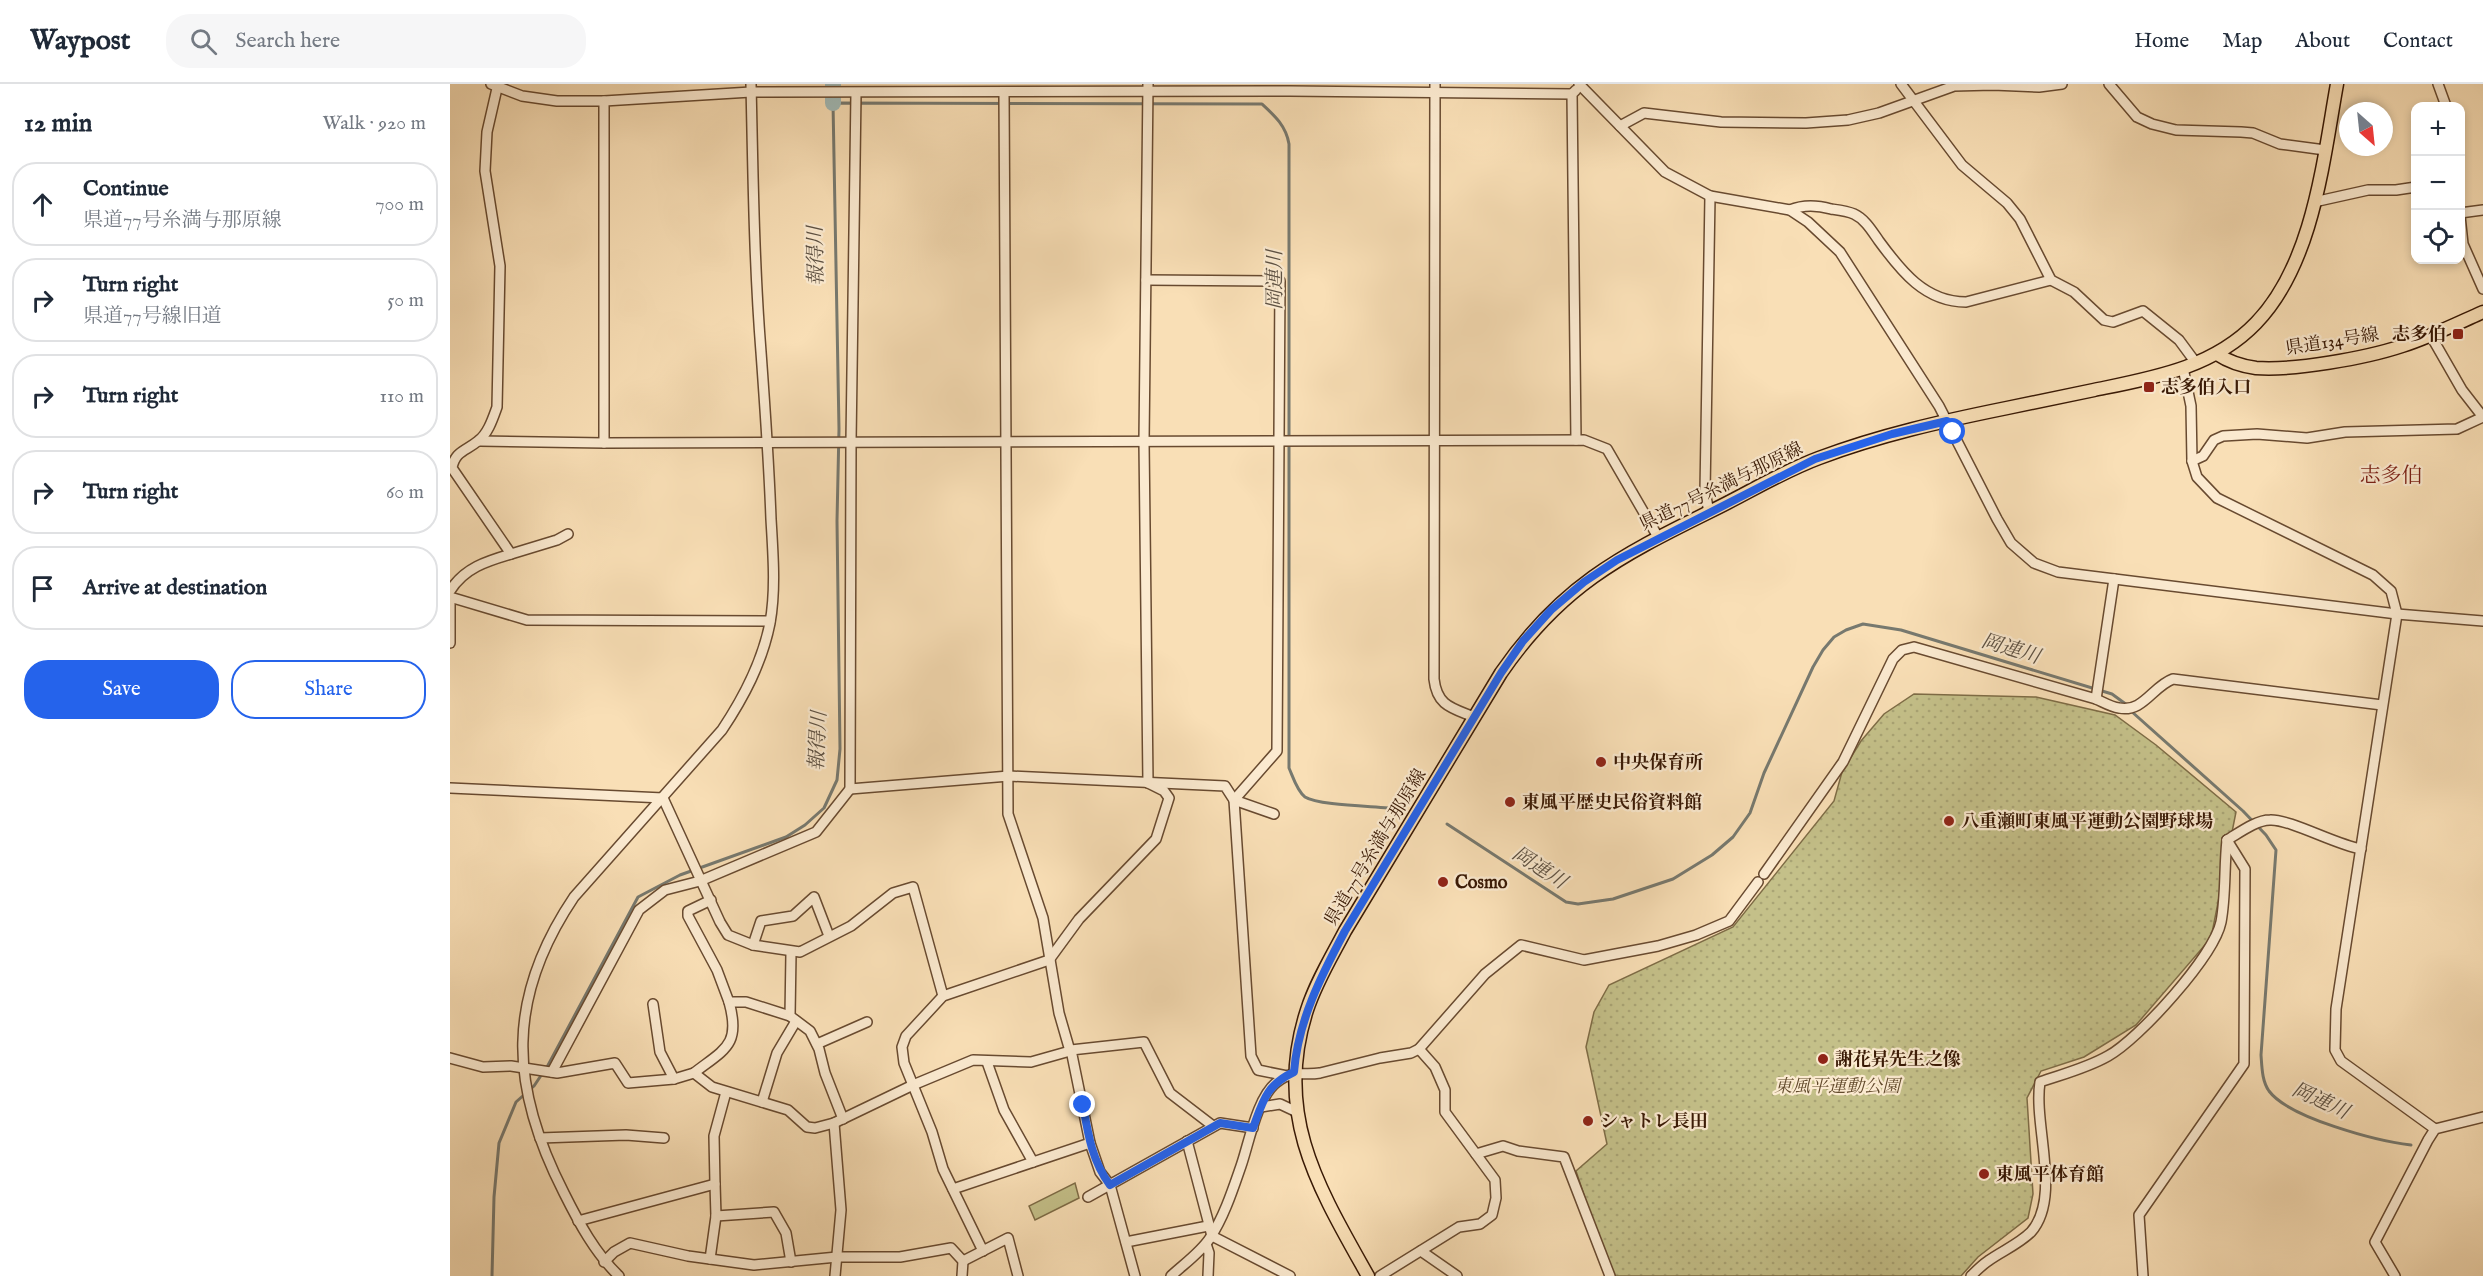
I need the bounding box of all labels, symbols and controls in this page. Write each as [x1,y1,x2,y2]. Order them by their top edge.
search box [166,14,586,68]
text: Waypost [30,24,130,59]
icon: search [187,25,220,58]
text: Search here [235,27,340,55]
text: Home [2134,28,2189,55]
text: Map [2222,28,2262,55]
text: About [2295,28,2350,55]
text: Contact [2383,28,2453,55]
north arrow [2339,102,2393,156]
map controls [2411,102,2465,264]
button: + [2411,102,2465,156]
text: 12 min [24,107,92,140]
text: Walk · 920 m [322,111,426,136]
button: − [2411,156,2465,210]
text: Continue [83,175,169,203]
icon: ahead [26,188,59,221]
text: 700 m [375,192,424,217]
text: 県道77号糸満与那原線 [83,208,282,233]
button: locate [2411,210,2465,264]
water label: 報得川 [803,224,830,286]
water label: 岡連川 [1263,248,1288,310]
text: Turn right [83,271,178,299]
icon: right [26,284,59,317]
text: 50 m [387,288,424,313]
text: 県道77号線旧道 [83,304,222,329]
street label: 県道134号線 [2284,324,2381,361]
place label: 志多伯 [2392,324,2446,347]
marker: 志多伯 [2451,327,2465,341]
place label: 志多伯入口 [2161,377,2251,400]
icon: right [26,380,59,413]
marker: 志多伯入口 [2142,380,2156,394]
text: Turn right [83,382,178,410]
text: 110 m [380,384,424,409]
route start [1939,418,1965,444]
street label: 県道77号糸満与那原線 [1636,438,1807,537]
district label: 志多伯 [2360,463,2423,490]
icon: right [26,476,59,509]
text: Turn right [83,478,178,506]
text: 60 m [386,480,424,505]
icon: arrive [26,572,59,605]
text: Arrive at destination [83,574,267,602]
water label: 岡連川 [1978,629,2045,671]
button: Save [24,660,219,719]
button: Share [231,660,426,719]
water label: 報得川 [804,708,833,772]
place label: 中央保育所 [1613,752,1703,775]
marker: 中央保育所 [1594,755,1608,769]
street label: 県道77号糸満与那原線 [1320,765,1432,930]
place label: 東風平歴史民俗資料館 [1522,792,1702,815]
marker: 東風平歴史民俗資料館 [1503,795,1517,809]
place label: 八重瀬町東風平運動公園野球場 [1961,811,2213,834]
marker: 八重瀬町東風平運動公園野球場 [1942,814,1956,828]
water label: 岡連川 [1507,841,1573,896]
place label: Cosmo [1455,872,1508,895]
marker: Cosmo [1436,875,1450,889]
place label: 謝花昇先生之像 [1835,1049,1961,1072]
marker: 謝花昇先生之像 [1816,1052,1830,1066]
park label: 東風平運動公園 [1774,1076,1903,1099]
water label: 岡連川 [2288,1077,2355,1126]
route end [1069,1091,1095,1117]
place label: シャトレ長田 [1600,1111,1708,1134]
marker: シャトレ長田 [1581,1114,1595,1128]
place label: 東風平体育館 [1996,1164,2104,1187]
marker: 東風平体育館 [1977,1167,1991,1181]

